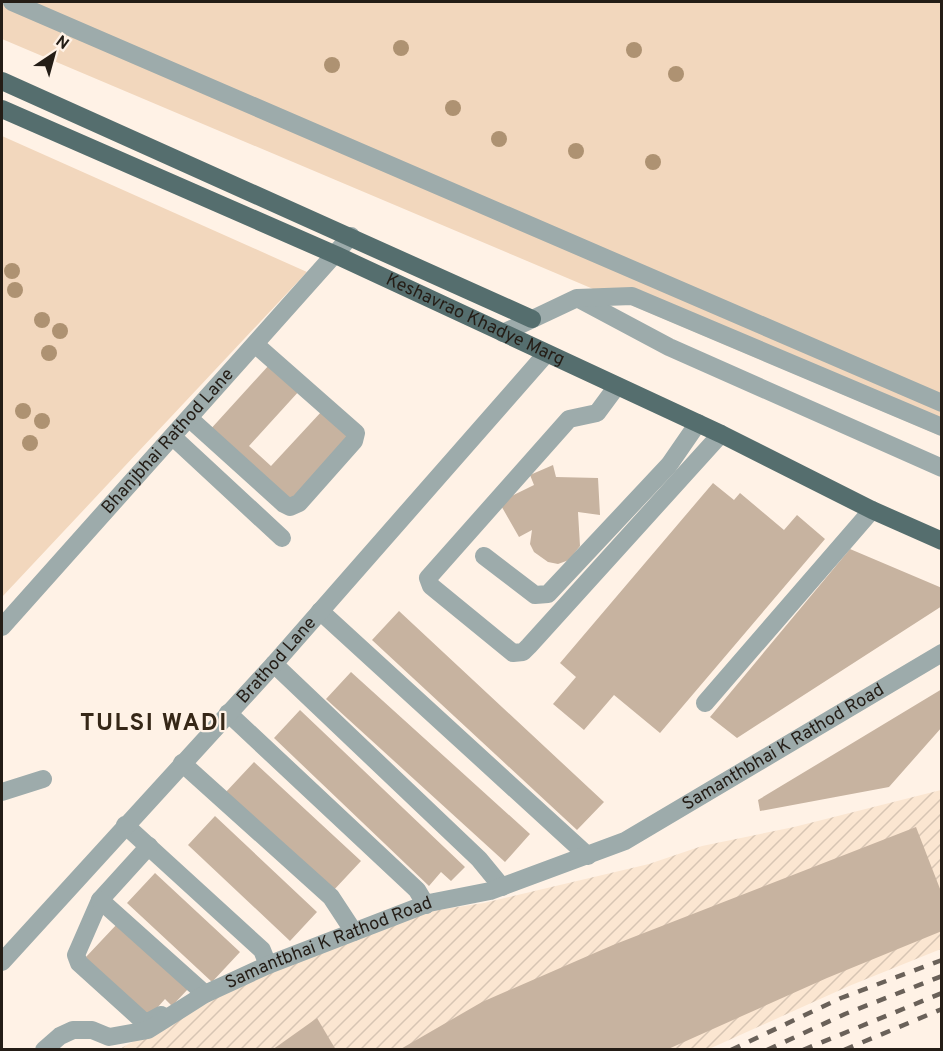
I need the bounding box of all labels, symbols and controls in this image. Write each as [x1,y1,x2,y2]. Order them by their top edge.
north arrow [24,24,84,84]
text: N [51,32,72,55]
street label: Keshavrao Khadye Marg [382,268,568,371]
street label: Bhanjbhai Rathod Lane [97,363,239,519]
street label: Brathod Lane [232,612,322,709]
street label: Samanthbhai K Rathod Road [678,678,888,816]
district label: TULSI WADI [80,709,228,739]
street label: Samantbhai K Rathod Road [222,891,436,995]

